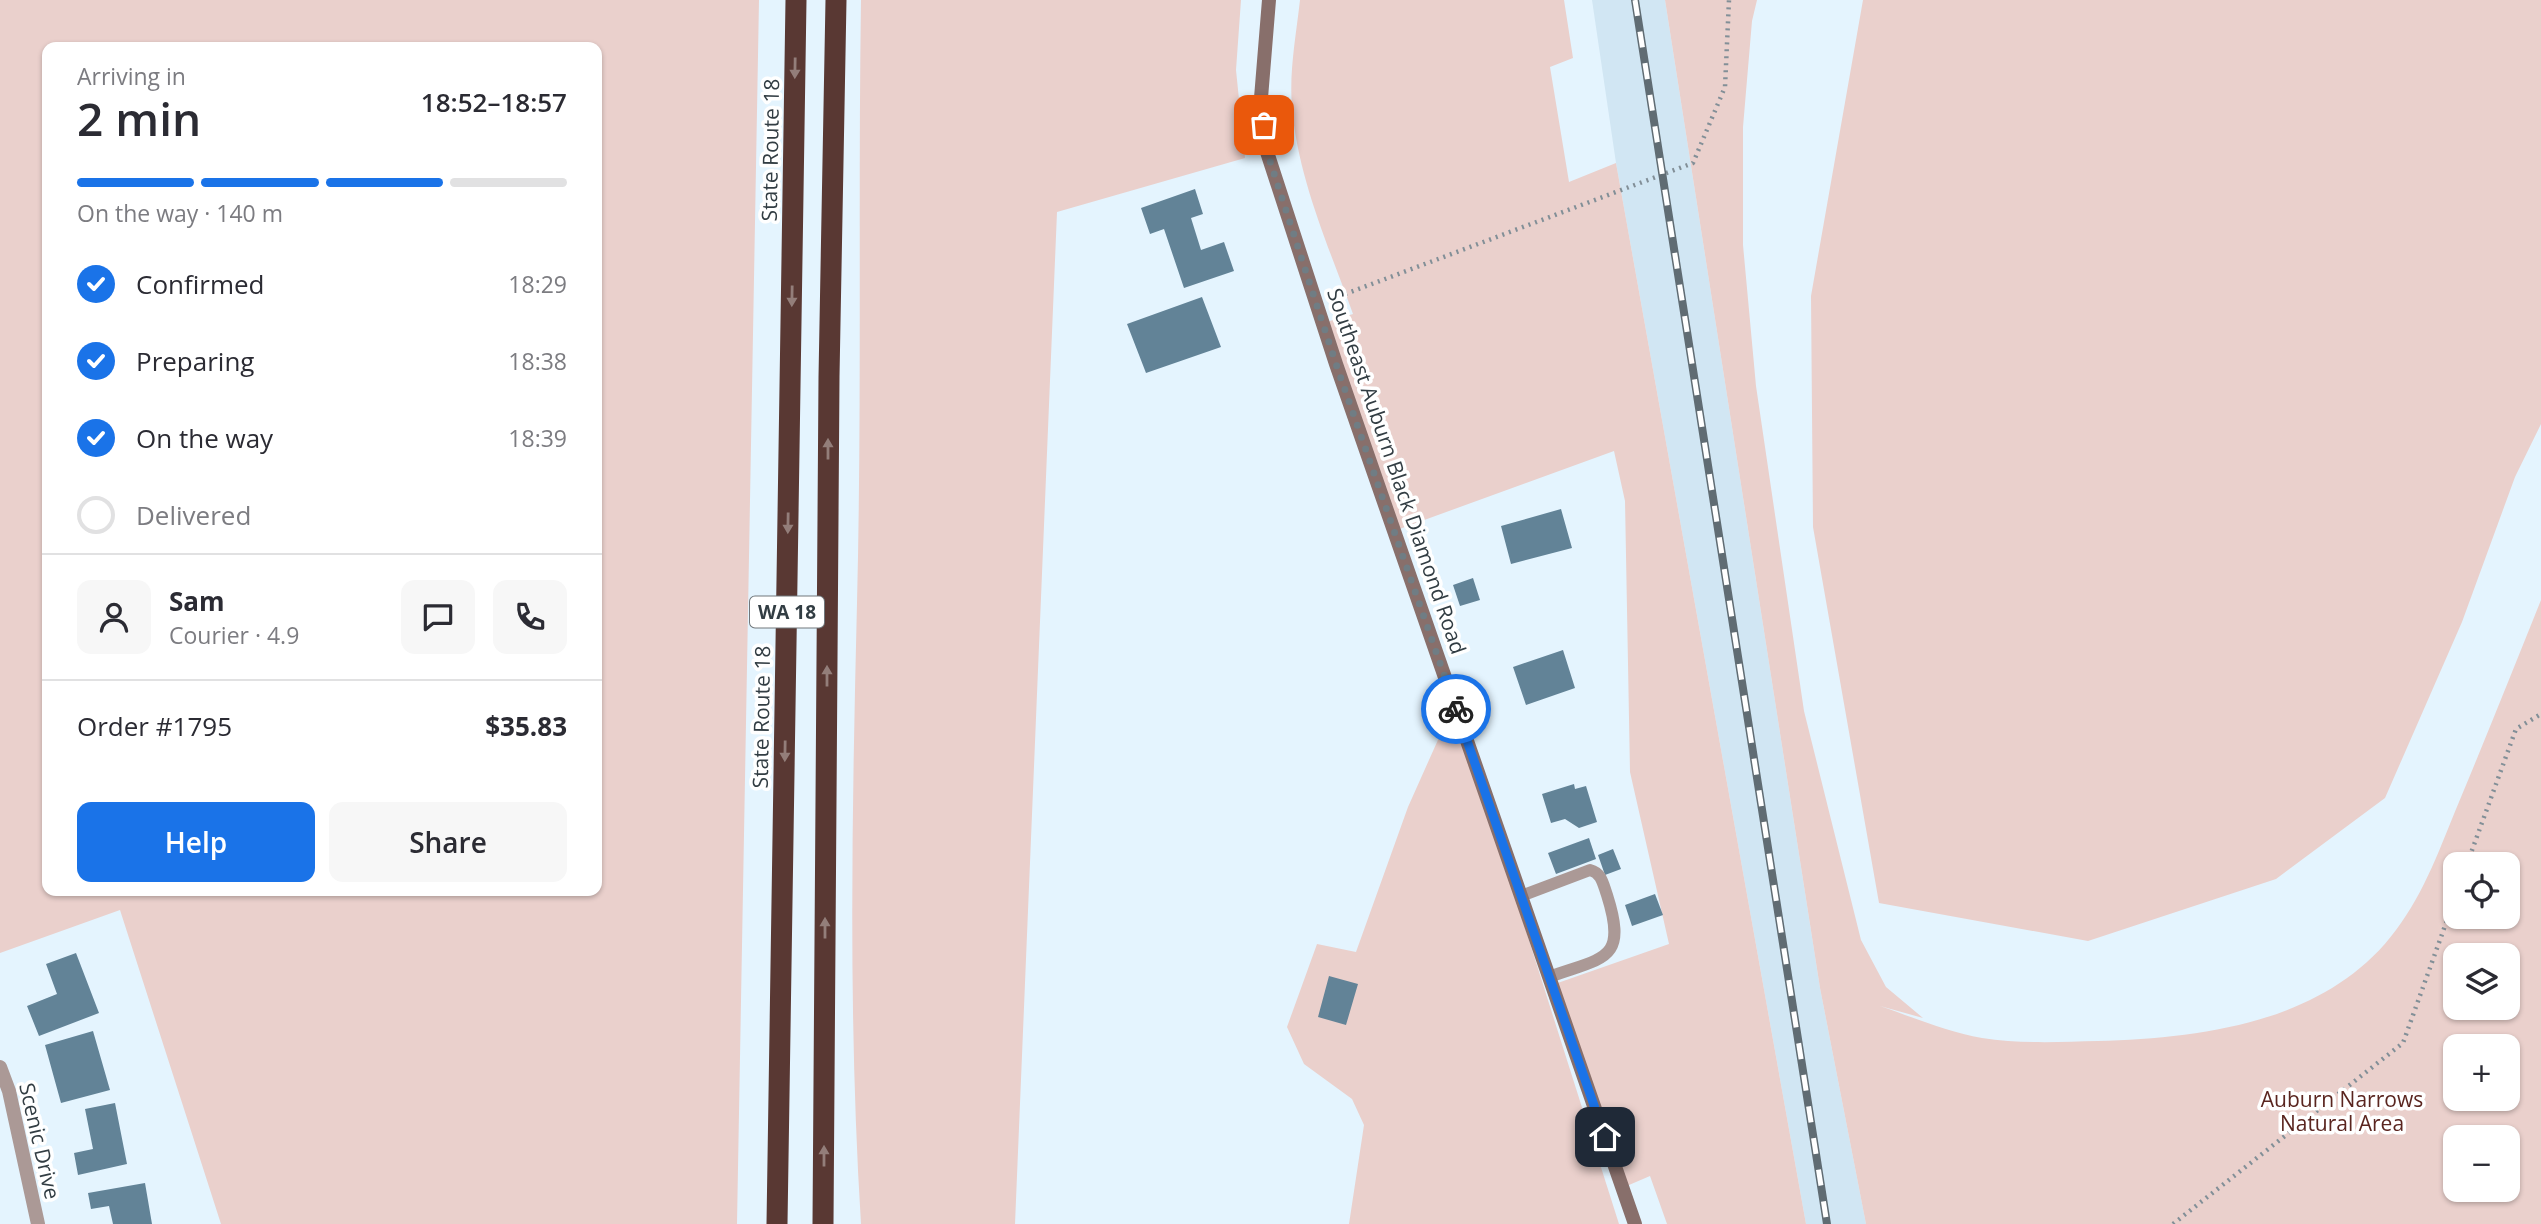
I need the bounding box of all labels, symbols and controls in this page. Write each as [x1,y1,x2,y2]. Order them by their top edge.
one-way arrow [790,57,801,79]
text: Arriving in [77,60,186,92]
street label: State Route 18 [755,78,785,222]
text: 18:52–18:57 [421,84,567,120]
text: 2 min [77,87,201,149]
pin [1234,95,1294,155]
icon: bag [1245,106,1283,144]
text: On the way · 140 m [77,197,283,229]
icon: check [77,265,115,303]
text: Confirmed [136,266,264,302]
text: 18:29 [508,268,567,300]
street label: Southeast Auburn Black Diamond Road [1321,284,1473,658]
one-way arrow [786,285,798,307]
icon: check [77,342,115,380]
text: Preparing [136,343,254,379]
text: 18:38 [508,345,567,377]
icon: check [77,419,115,457]
text: On the way [136,420,273,456]
text: 18:39 [508,422,567,454]
one-way arrow [822,438,834,460]
text: Delivered [136,497,251,533]
one-way arrow [782,512,794,534]
button: person [77,580,151,654]
button: chat [401,580,475,654]
button: phone [493,580,567,654]
text: Sam [169,583,225,619]
road number: WA 18 [750,596,824,628]
text: Courier · 4.9 [169,619,299,651]
street label: State Route 18 [746,645,776,789]
one-way arrow [821,665,833,687]
courier [1421,674,1491,744]
icon: bike [1437,690,1475,728]
text: Order #1795 [77,708,232,744]
text: $35.83 [485,708,567,744]
one-way arrow [779,740,790,762]
button: Help [77,802,315,882]
button: Share [329,802,567,882]
map controls [2443,852,2520,1202]
button: locate [2443,852,2520,929]
one-way arrow [819,917,831,939]
button: layers [2443,943,2520,1020]
button: + [2443,1034,2520,1111]
street label: Scenic Drive [13,1080,67,1202]
park label: Auburn Narrows Natural Area [2261,1085,2423,1137]
pin [1575,1107,1635,1167]
icon: home [1586,1118,1624,1156]
button: − [2443,1125,2520,1202]
one-way arrow [818,1145,830,1167]

